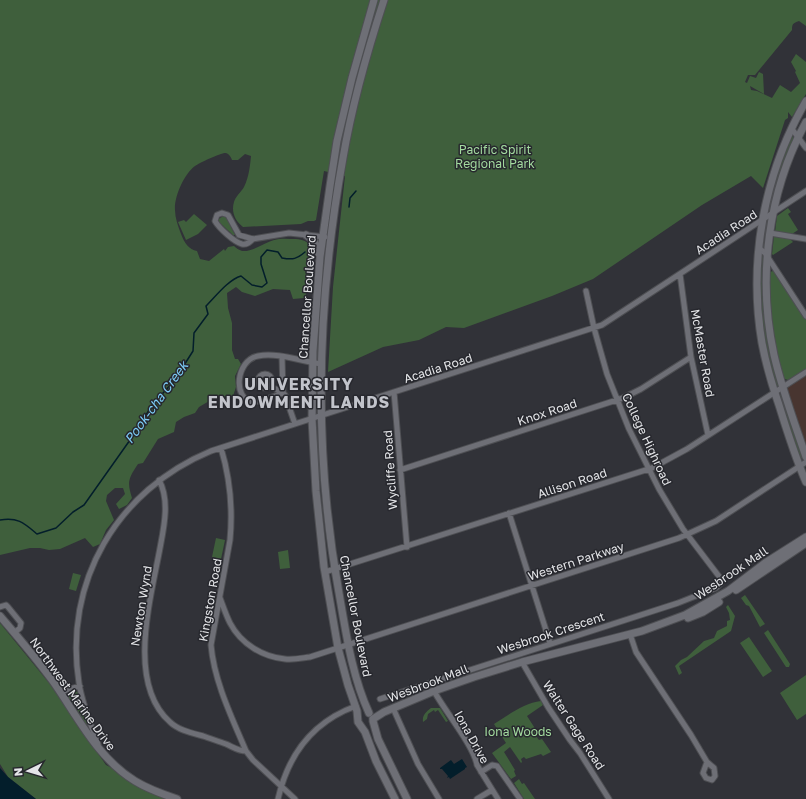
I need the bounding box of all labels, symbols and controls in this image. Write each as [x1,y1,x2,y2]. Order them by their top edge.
park label: Pacific Spirit Regional Park [455,142,535,171]
street label: Acadia Road [692,206,760,258]
street label: Chancellor Boulevard [295,235,319,359]
street label: McMaster Road [688,308,718,398]
street label: Acadia Road [402,350,474,386]
water label: Pook-cha Creek [121,356,192,446]
district label: UNIVERSITY ENDOWMENT LANDS [208,374,390,412]
street label: College Highroad [619,390,675,488]
street label: Knox Road [515,395,579,429]
street label: Wycliffe Road [380,430,400,510]
street label: Allison Road [535,465,609,501]
street label: Western Parkway [526,538,626,584]
street label: Wesbrook Mall [691,543,771,603]
street label: Chancellor Boulevard [337,554,375,678]
street label: Kingston Road [195,557,225,643]
street label: Newton Wynd [127,565,155,647]
street label: Wesbrook Crescent [495,608,607,657]
street label: Northwest Marine Drive [27,635,119,753]
street label: Wesbrook Mall [386,661,471,705]
street label: Walter Gage Road [540,678,608,772]
street label: Iona Drive [451,708,493,766]
park label: Iona Woods [484,724,552,739]
north arrow [8,751,48,791]
text: N [11,767,24,777]

